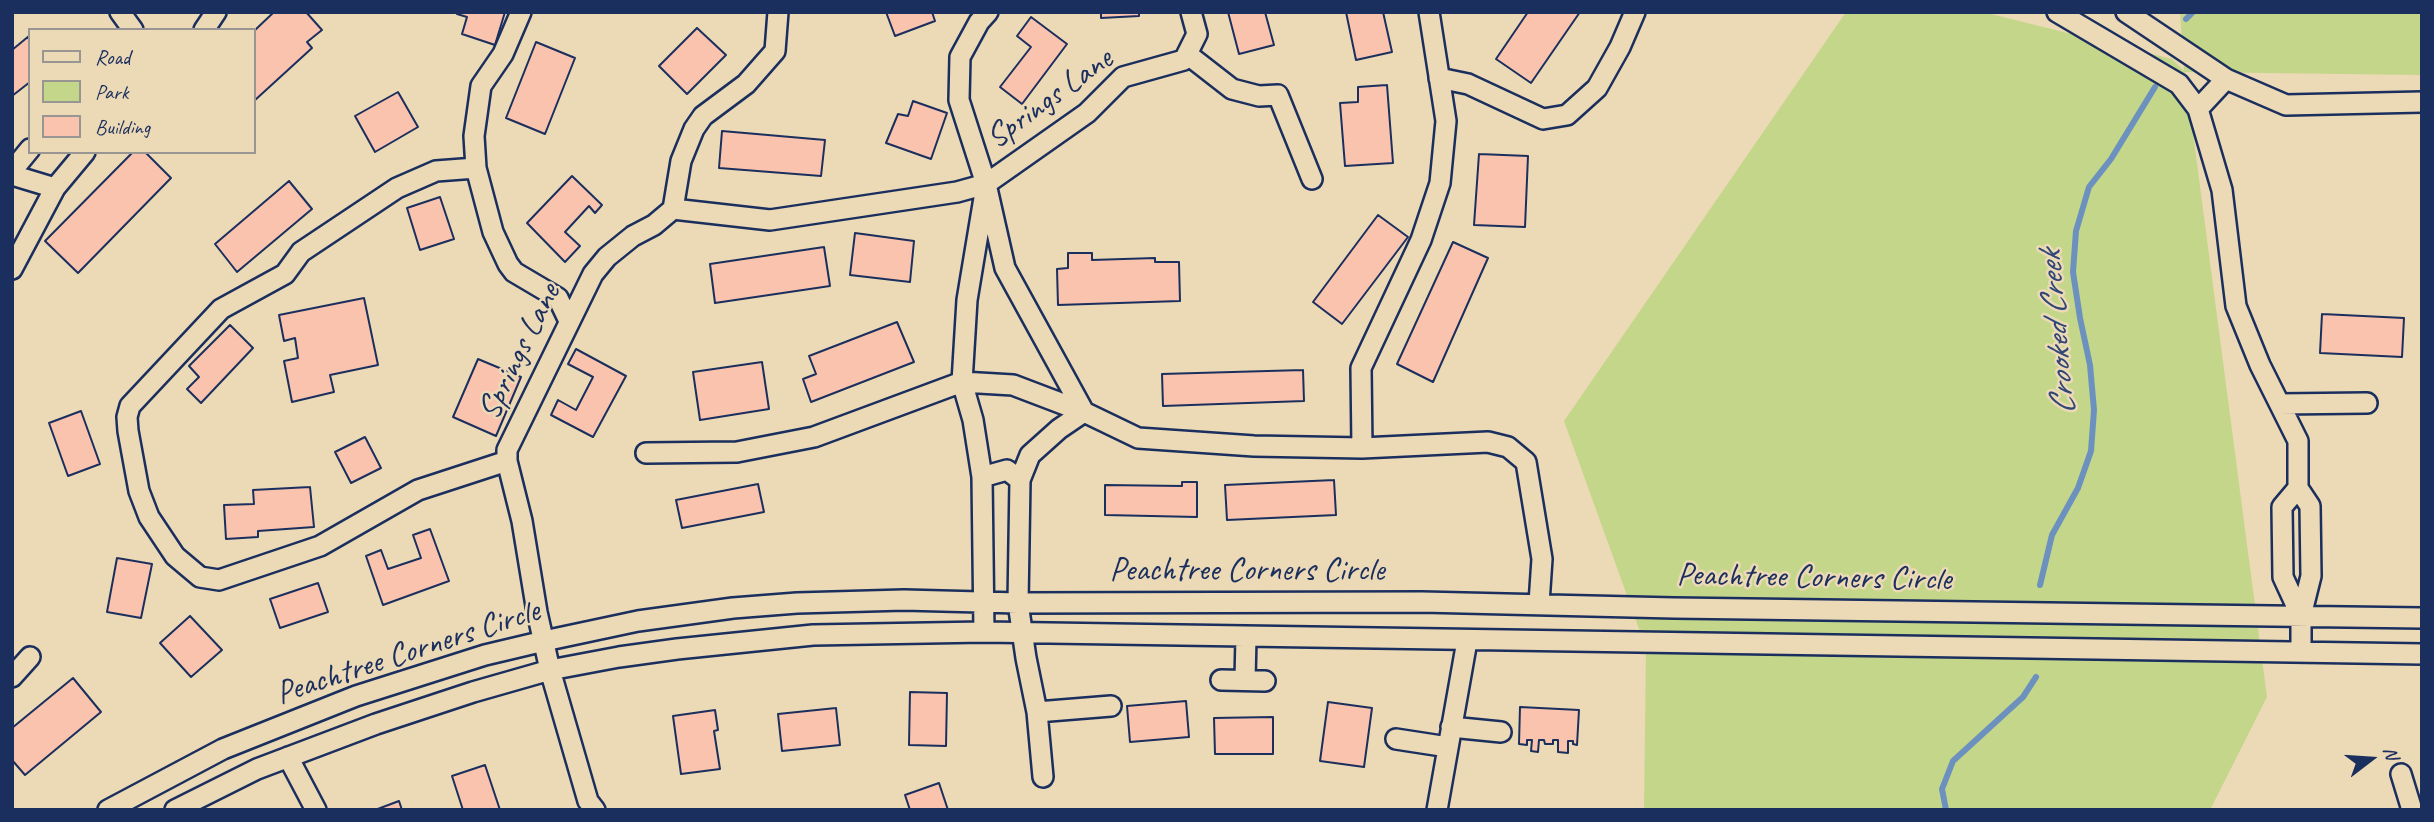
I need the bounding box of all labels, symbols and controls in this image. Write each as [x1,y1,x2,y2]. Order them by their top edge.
legend [28,28,256,154]
street label: Springs Lane [979,40,1121,158]
text: Road [95,44,130,70]
text: Park [95,79,128,105]
text: Building [95,114,150,140]
water label: Crooked Creek [2030,249,2086,417]
street label: Springs Lane [470,278,570,426]
street label: Peachtree Corners Circle [1110,551,1384,591]
street label: Peachtree Corners Circle [1676,556,1952,600]
street label: Peachtree Corners Circle [271,592,545,714]
north arrow [2336,724,2406,794]
text: N [2378,744,2404,762]

